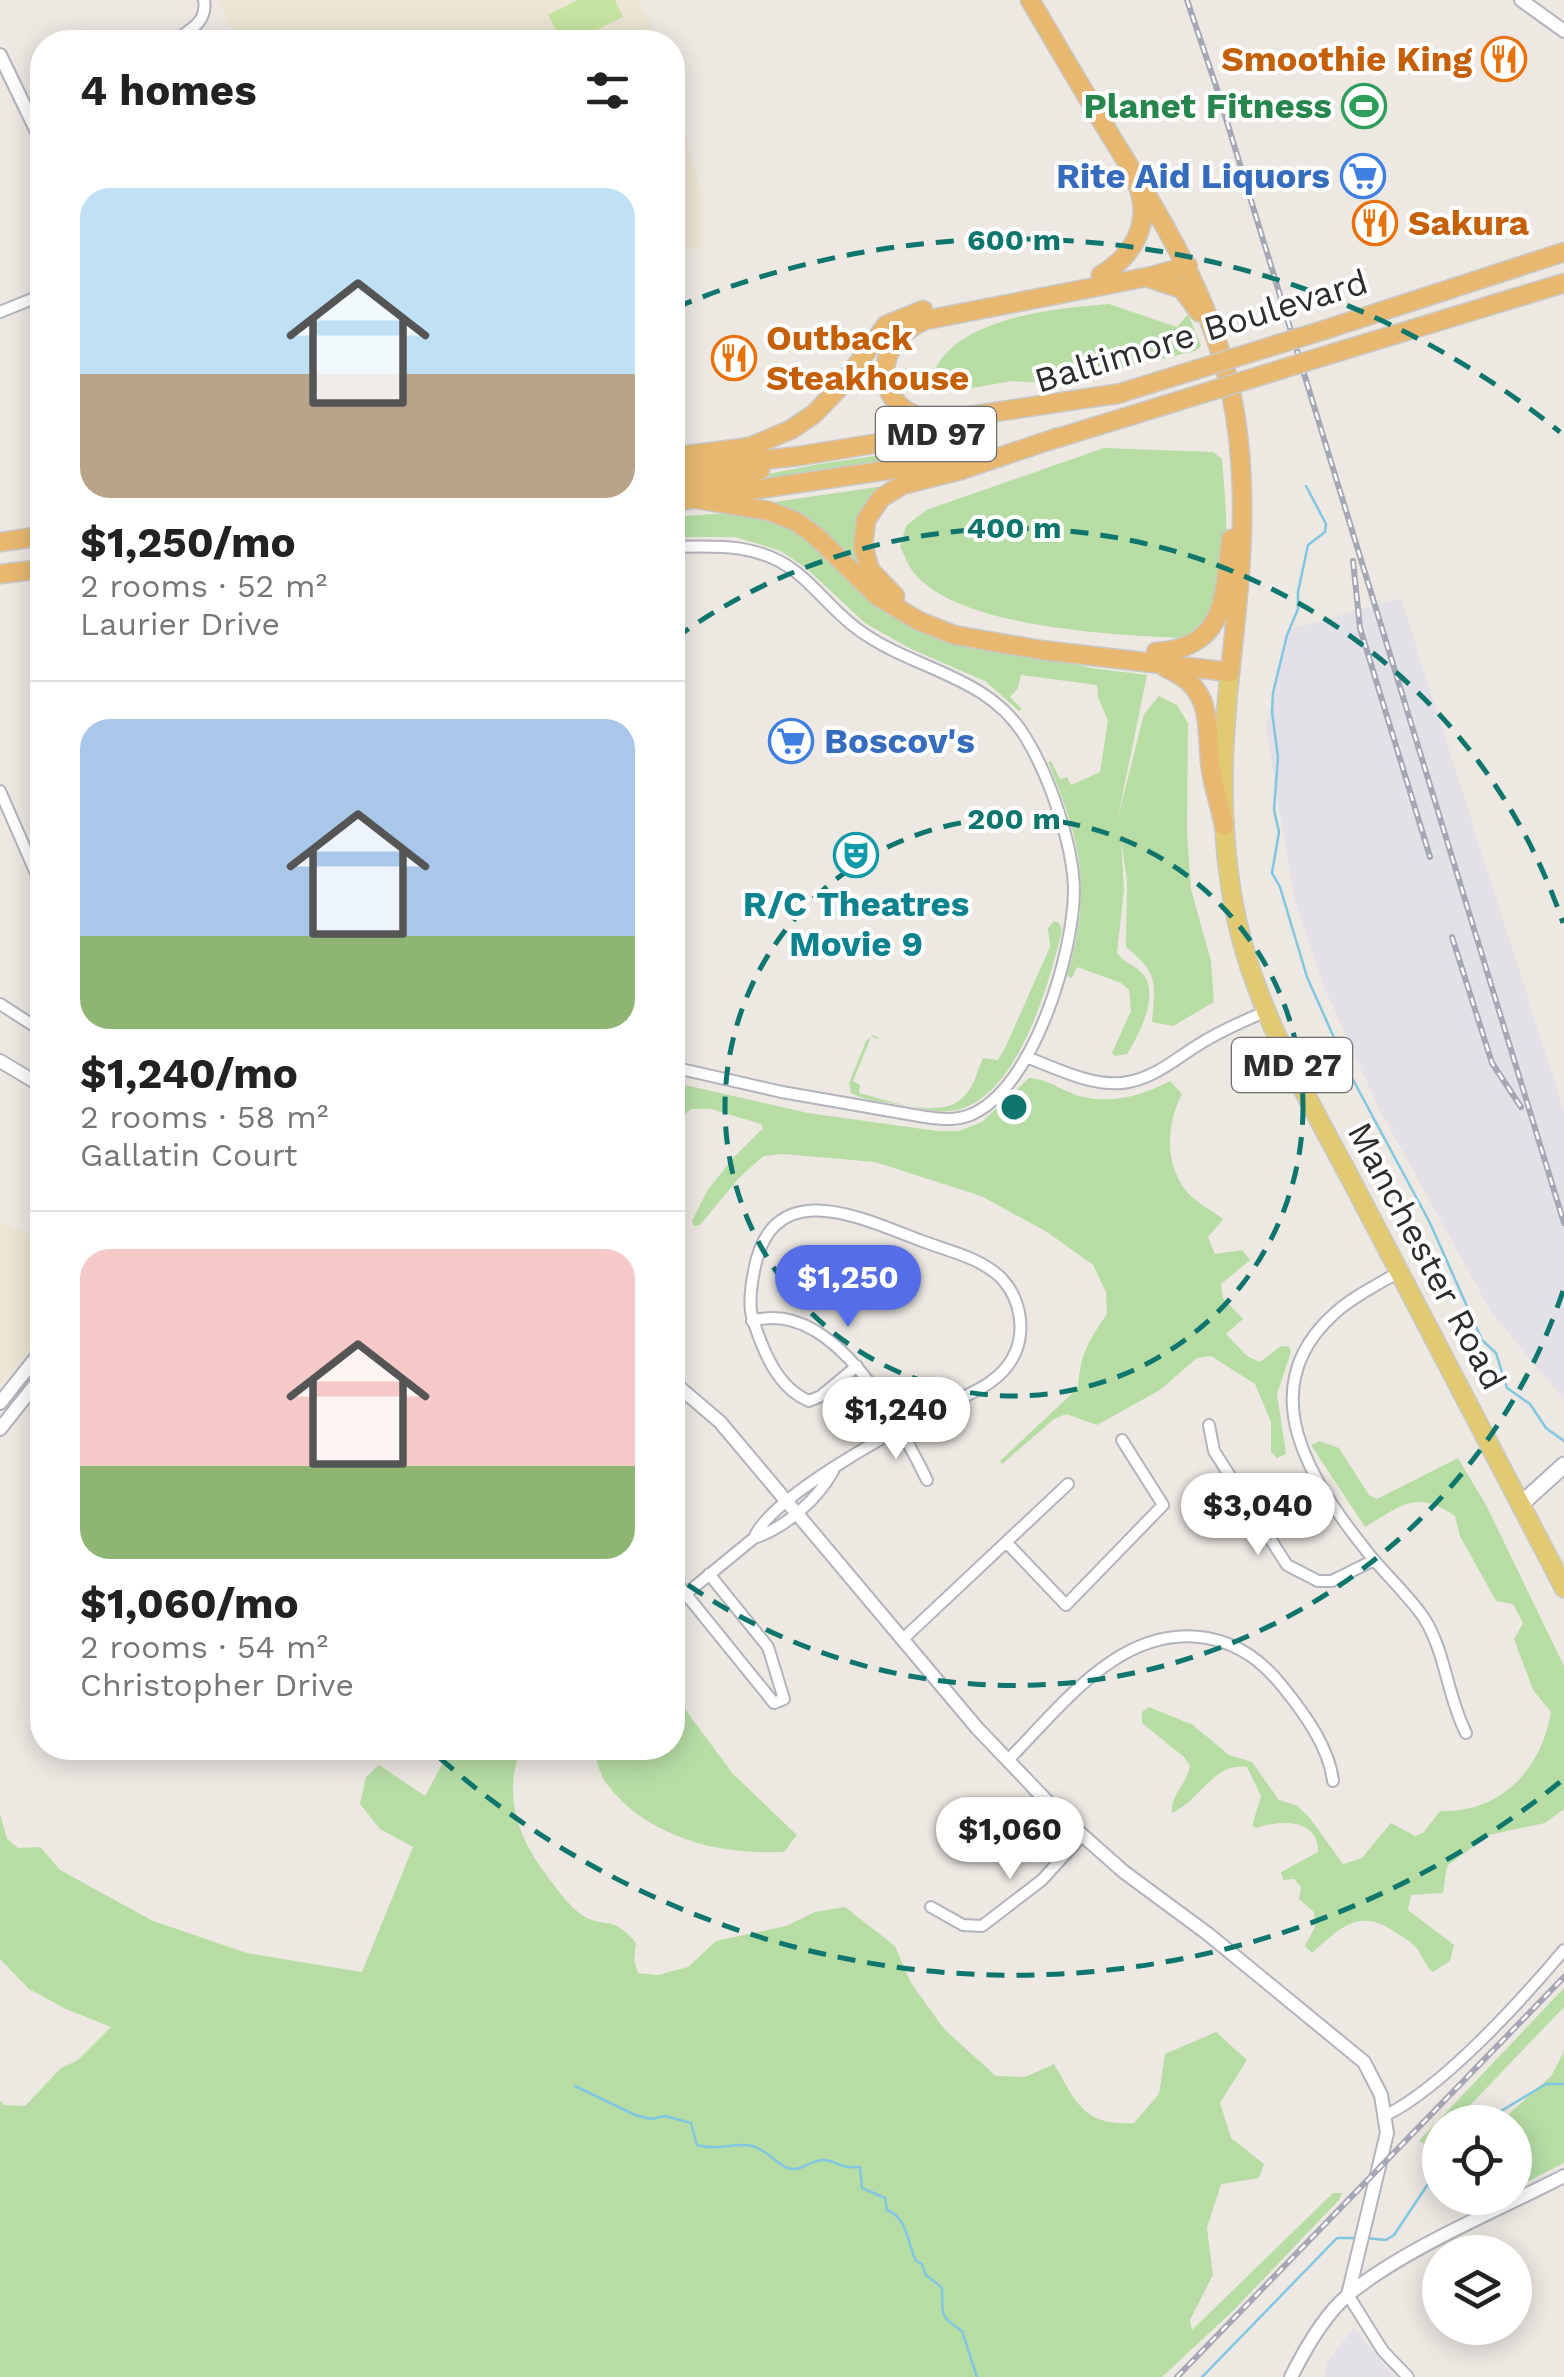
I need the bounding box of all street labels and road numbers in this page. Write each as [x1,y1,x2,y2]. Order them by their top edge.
street label: Baltimore Boulevard [1029,260,1373,402]
road number: MD 97 [876,407,996,461]
road number: MD 27 [1232,1038,1352,1092]
street label: Manchester Road [1339,1115,1515,1397]

